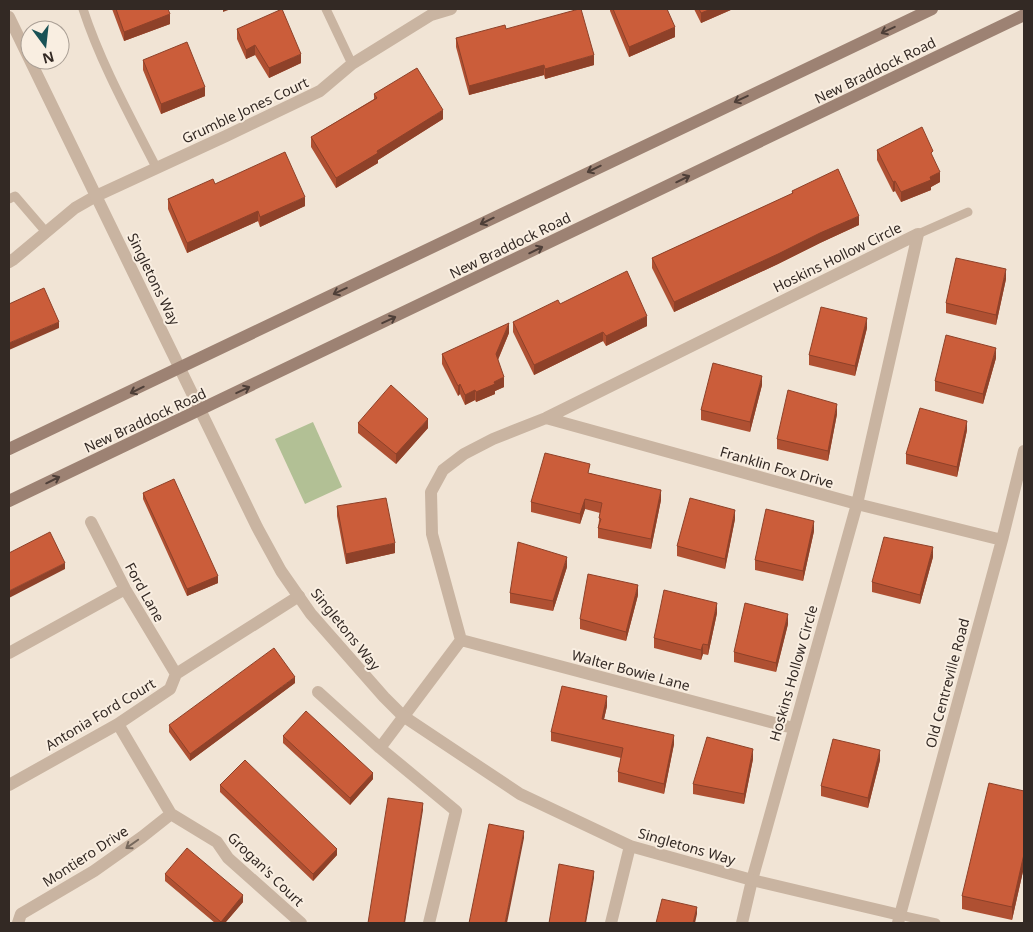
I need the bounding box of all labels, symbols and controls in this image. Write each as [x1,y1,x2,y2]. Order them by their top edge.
north arrow [20,20,70,70]
one-way arrow [881,26,896,35]
street label: New Braddock Road [811,32,939,108]
text: N [41,47,56,69]
street label: Grumble Jones Court [179,72,311,148]
one-way arrow [734,95,749,104]
one-way arrow [587,165,602,174]
one-way arrow [675,174,690,184]
street label: New Braddock Road [446,207,574,283]
one-way arrow [480,217,495,226]
street label: Hoskins Hollow Circle [770,218,904,296]
street label: Singletons Way [123,230,185,329]
one-way arrow [528,244,543,254]
one-way arrow [333,286,348,296]
one-way arrow [382,314,397,324]
street label: New Braddock Road [81,383,209,457]
one-way arrow [235,384,250,394]
one-way arrow [130,385,145,395]
street label: Franklin Fox Drive [718,442,836,492]
one-way arrow [45,475,60,484]
street label: Ford Lane [121,559,169,625]
street label: Singletons Way [307,584,385,675]
street label: Hoskins Hollow Circle [764,603,822,743]
street label: Old Centreville Road [921,616,973,750]
street label: Walter Bowie Lane [570,645,692,695]
street label: Antonia Ford Court [41,674,159,754]
street label: Montiero Drive [38,821,132,891]
street label: Singletons Way [636,823,739,869]
street label: Grogan's Court [224,828,308,910]
one-way arrow [125,839,139,849]

